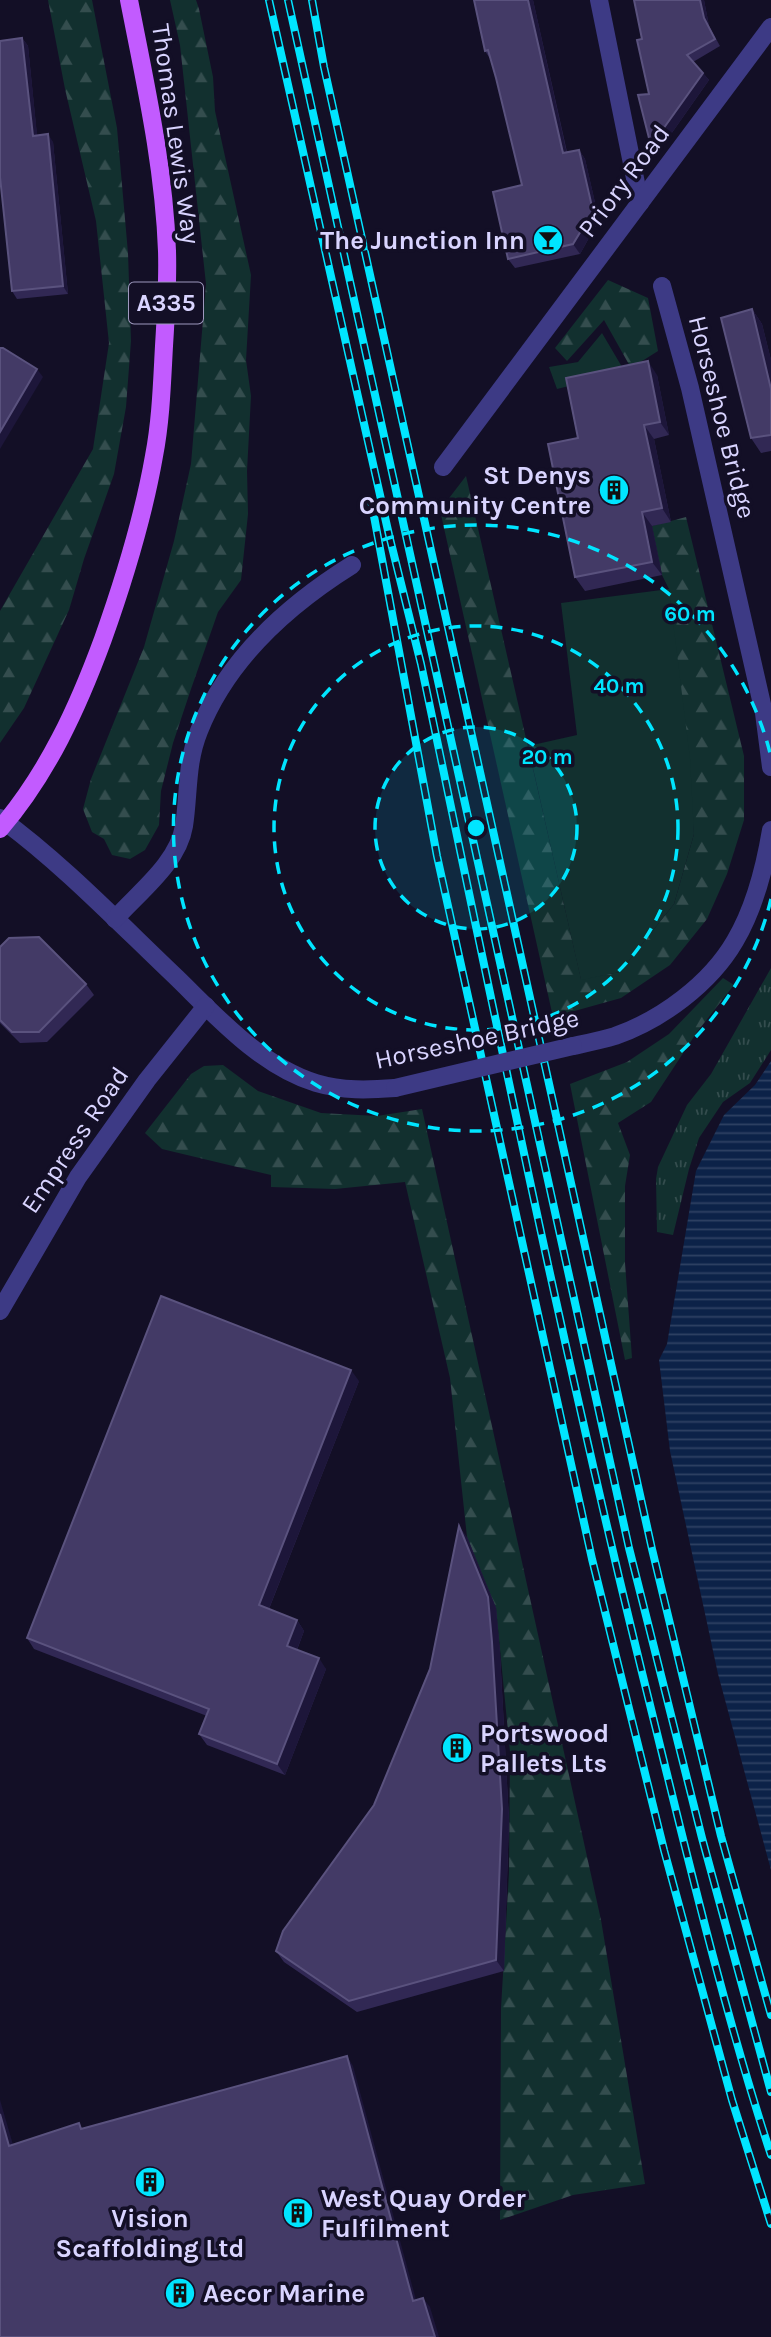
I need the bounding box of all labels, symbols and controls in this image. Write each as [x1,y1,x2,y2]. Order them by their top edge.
street label: Thomas Lewis Way [145,22,207,246]
street label: Priory Road [572,118,676,244]
bar icon: The Junction Inn [531,223,565,257]
place label: The Junction Inn [320,225,525,256]
road number: A335 [129,282,203,324]
street label: Horseshoe Bridge [682,312,762,522]
place label: St Denys Community Centre [359,460,591,521]
building icon: St Denys Community Centre [597,473,631,507]
text: 60 m [664,602,716,626]
text: 40 m [593,674,645,698]
text: 20 m [521,745,573,769]
centre of rings [464,816,488,840]
street label: Horseshoe Bridge [372,1002,582,1076]
street label: Empress Road [15,1061,135,1219]
place label: Portswood Pallets Lts [480,1718,609,1779]
building icon: Portswood Pallets Lts [440,1731,474,1765]
building icon: Vision Scaffolding Ltd [133,2165,167,2199]
place label: West Quay Order Fulfilment [321,2183,527,2244]
building icon: West Quay Order Fulfilment [281,2196,315,2230]
place label: Vision Scaffolding Ltd [56,2203,244,2264]
building icon: Aecor Marine [163,2276,197,2310]
place label: Aecor Marine [203,2278,365,2309]

